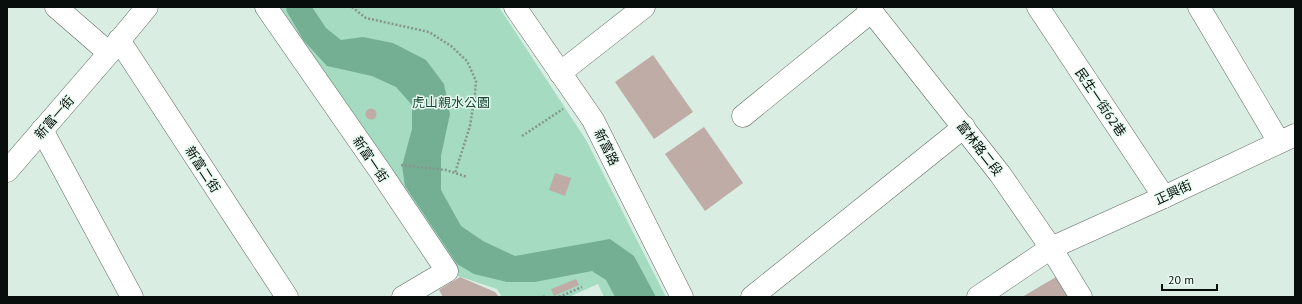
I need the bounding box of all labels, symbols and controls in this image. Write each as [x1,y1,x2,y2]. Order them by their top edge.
street label: 民生一街62巷 [1071,65,1130,140]
street label: 新富一街 [31,92,78,143]
park label: 虎山親水公園 [412,94,490,111]
street label: 富林路二段 [953,117,1006,179]
street label: 新富路 [590,126,623,168]
street label: 新富一街 [349,133,392,186]
street label: 新富二街 [181,143,224,196]
street label: 正興街 [1152,177,1194,208]
scale bar [1162,266,1217,292]
text: 20 m [1168,272,1194,287]

